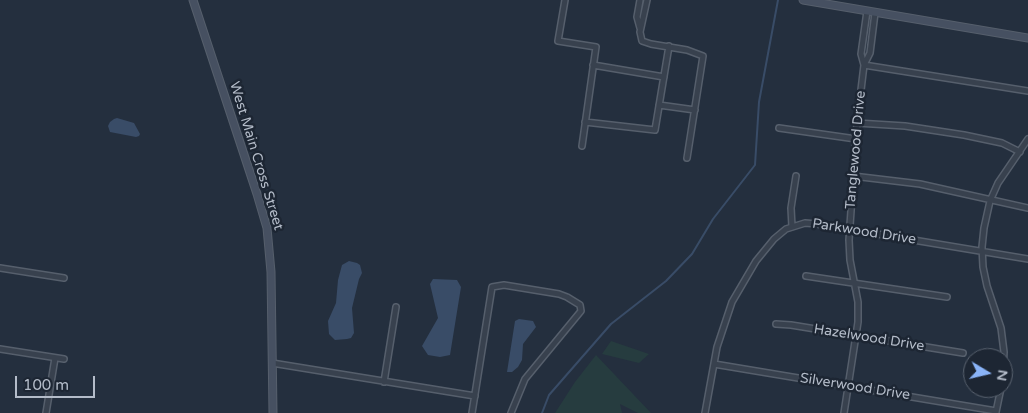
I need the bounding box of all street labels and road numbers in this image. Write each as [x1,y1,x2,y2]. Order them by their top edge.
street label: West Main Cross Street [225,80,287,232]
street label: Tanglewood Drive [842,90,870,210]
street label: Parkwood Drive [811,216,917,248]
street label: Hazelwood Drive [812,321,926,355]
street label: Silverwood Drive [799,370,911,404]

